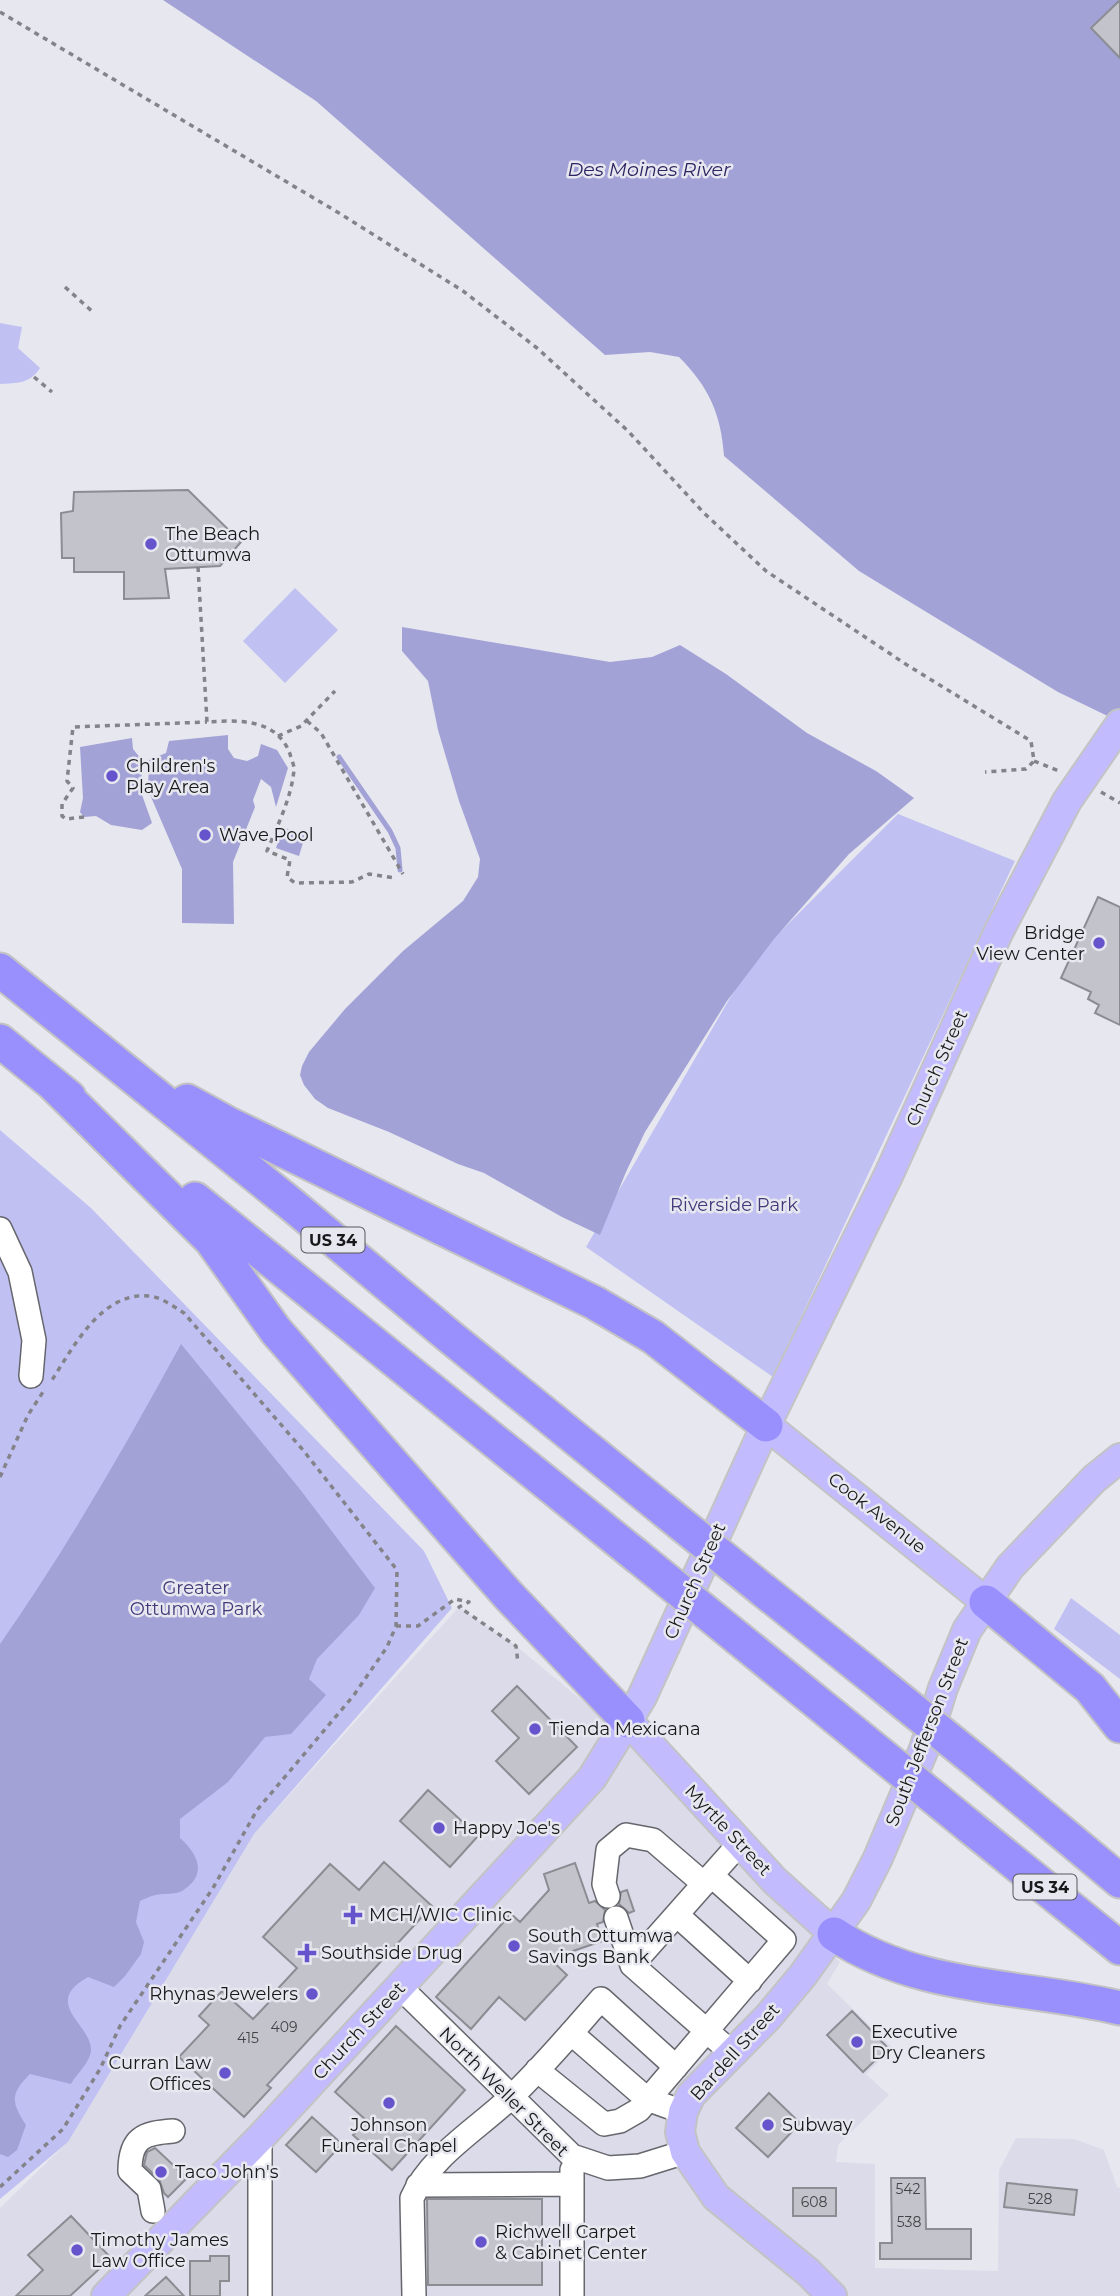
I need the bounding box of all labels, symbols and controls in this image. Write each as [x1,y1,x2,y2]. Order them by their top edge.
water label: Des Moines River [567,158,731,181]
place label: The Beach Ottumwa [165,523,260,566]
marker: The Beach Ottumwa [143,536,159,552]
place label: Children's Play Area [126,755,215,798]
marker: Children's Play Area [104,768,120,784]
place label: Wave Pool [219,824,314,846]
marker: Wave Pool [197,827,213,843]
place label: Bridge View Center [976,922,1085,965]
marker: Bridge View Center [1091,935,1107,951]
street label: Church Street [901,1006,973,1130]
park label: Riverside Park [670,1194,798,1216]
road number: US 34 [302,1228,364,1252]
street label: Cook Avenue [824,1468,930,1558]
street label: Church Street [659,1519,731,1643]
park label: Greater Ottumwa Park [130,1577,262,1620]
street label: South Jefferson Street [881,1635,973,1829]
place label: Tienda Mexicana [549,1718,701,1740]
marker: Tienda Mexicana [527,1721,543,1737]
street label: Myrtle Street [680,1780,776,1880]
place label: Happy Joe's [453,1817,560,1839]
marker: Happy Joe's [431,1820,447,1836]
road number: US 34 [1014,1874,1076,1899]
place label: MCH/WIC Clinic [369,1904,512,1926]
marker: MCH/WIC Clinic [343,1905,363,1925]
place label: South Ottumwa Savings Bank [528,1925,673,1968]
marker: South Ottumwa Savings Bank [506,1938,522,1954]
place label: Southside Drug [321,1942,463,1964]
marker: Southside Drug [299,1945,315,1961]
street label: Church Street [308,1978,410,2084]
place label: Rhynas Jewelers [149,1983,298,2005]
marker: Rhynas Jewelers [304,1986,320,2002]
street label: Bardell Street [686,1999,784,2105]
house number: 409 [270,2018,298,2036]
place label: Executive Dry Cleaners [871,2021,985,2064]
street label: North Weller Street [435,2023,573,2161]
house number: 415 [237,2029,259,2047]
marker: Executive Dry Cleaners [849,2034,865,2050]
place label: Curran Law Offices [109,2052,211,2095]
marker: Curran Law Offices [217,2065,233,2081]
marker: Johnson Funeral Chapel [381,2095,397,2111]
place label: Johnson Funeral Chapel [321,2114,457,2157]
place label: Subway [782,2114,853,2136]
marker: Subway [760,2117,776,2133]
place label: Taco John's [175,2161,279,2183]
marker: Taco John's [153,2164,169,2180]
house number: 542 [895,2180,921,2198]
house number: 528 [1028,2190,1052,2208]
house number: 608 [801,2193,827,2211]
house number: 538 [897,2213,921,2231]
place label: Richwell Carpet & Cabinet Center [495,2221,648,2264]
place label: Timothy James Law Office [91,2229,229,2272]
marker: Richwell Carpet & Cabinet Center [473,2234,489,2250]
marker: Timothy James Law Office [69,2242,85,2258]

